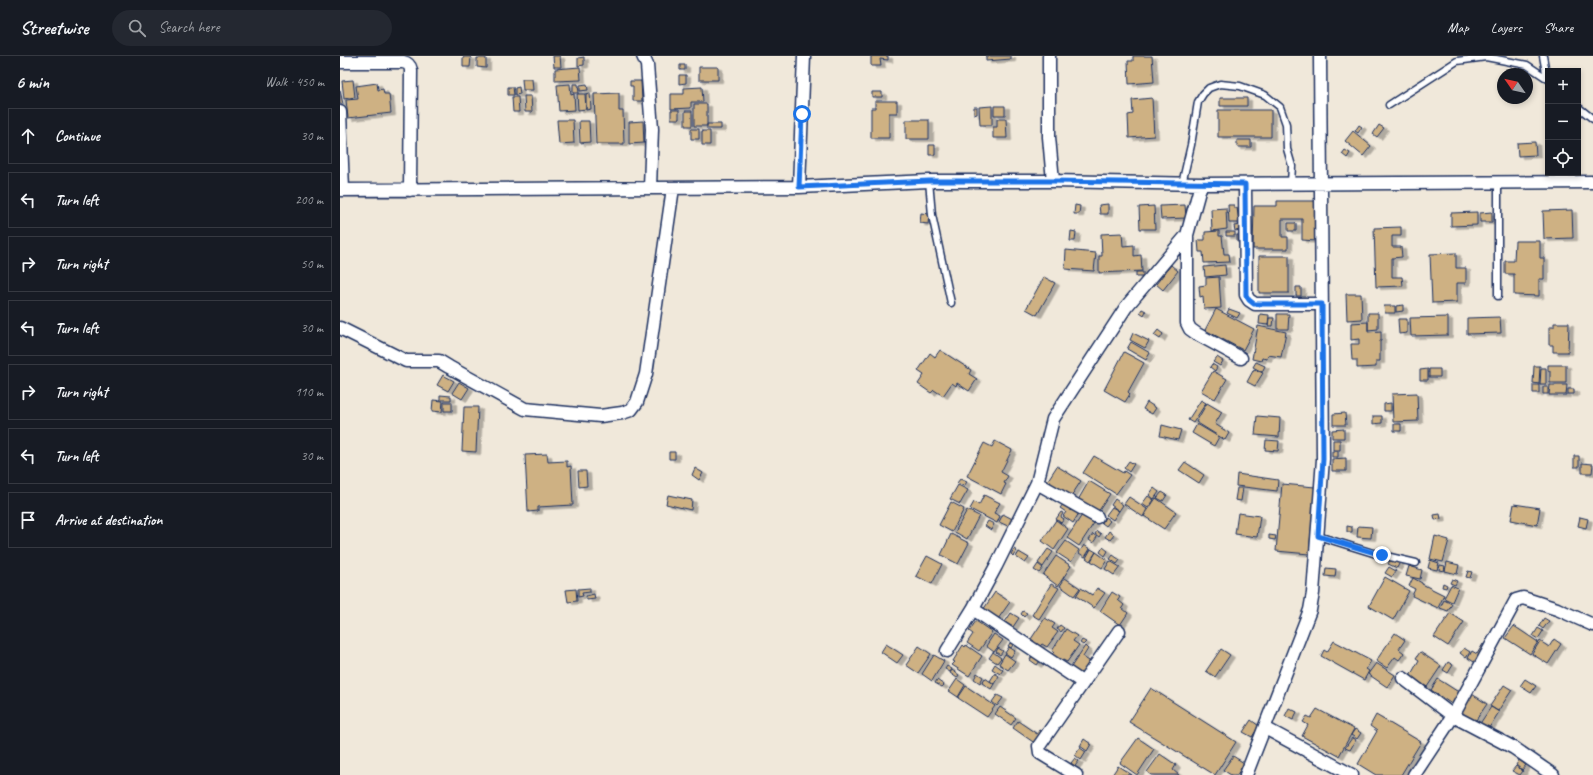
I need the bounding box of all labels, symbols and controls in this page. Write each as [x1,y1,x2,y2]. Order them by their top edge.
search box [112,10,392,46]
text: Streetwise [20,16,88,40]
icon: search [126,17,148,39]
text: Search here [158,18,220,37]
text: Map [1447,19,1469,36]
text: Layers [1491,19,1522,36]
text: Share [1544,19,1573,36]
north arrow [1497,68,1533,104]
map controls [1545,68,1581,176]
button: + [1545,68,1581,104]
text: 6 min [16,72,49,93]
text: Walk · 450 m [265,74,324,90]
button: − [1545,104,1581,140]
route start [793,105,811,123]
icon: ahead [17,125,39,147]
text: Continue [55,127,100,146]
text: 30 m [301,128,323,144]
button: locate [1545,140,1581,176]
icon: left [17,189,39,211]
text: Turn left [55,191,98,210]
text: 200 m [295,192,323,208]
icon: right [17,253,39,275]
text: Turn right [55,255,108,274]
text: 50 m [301,256,323,272]
icon: left [17,317,39,339]
text: Turn left [55,319,98,338]
text: 30 m [301,320,323,336]
icon: right [17,381,39,403]
text: Turn right [55,383,108,402]
text: 110 m [295,384,323,400]
icon: left [17,445,39,467]
text: Turn left [55,447,98,466]
text: 30 m [301,448,323,464]
icon: arrive [17,509,39,531]
text: Arrive at destination [55,511,162,530]
route end [1373,546,1391,564]

